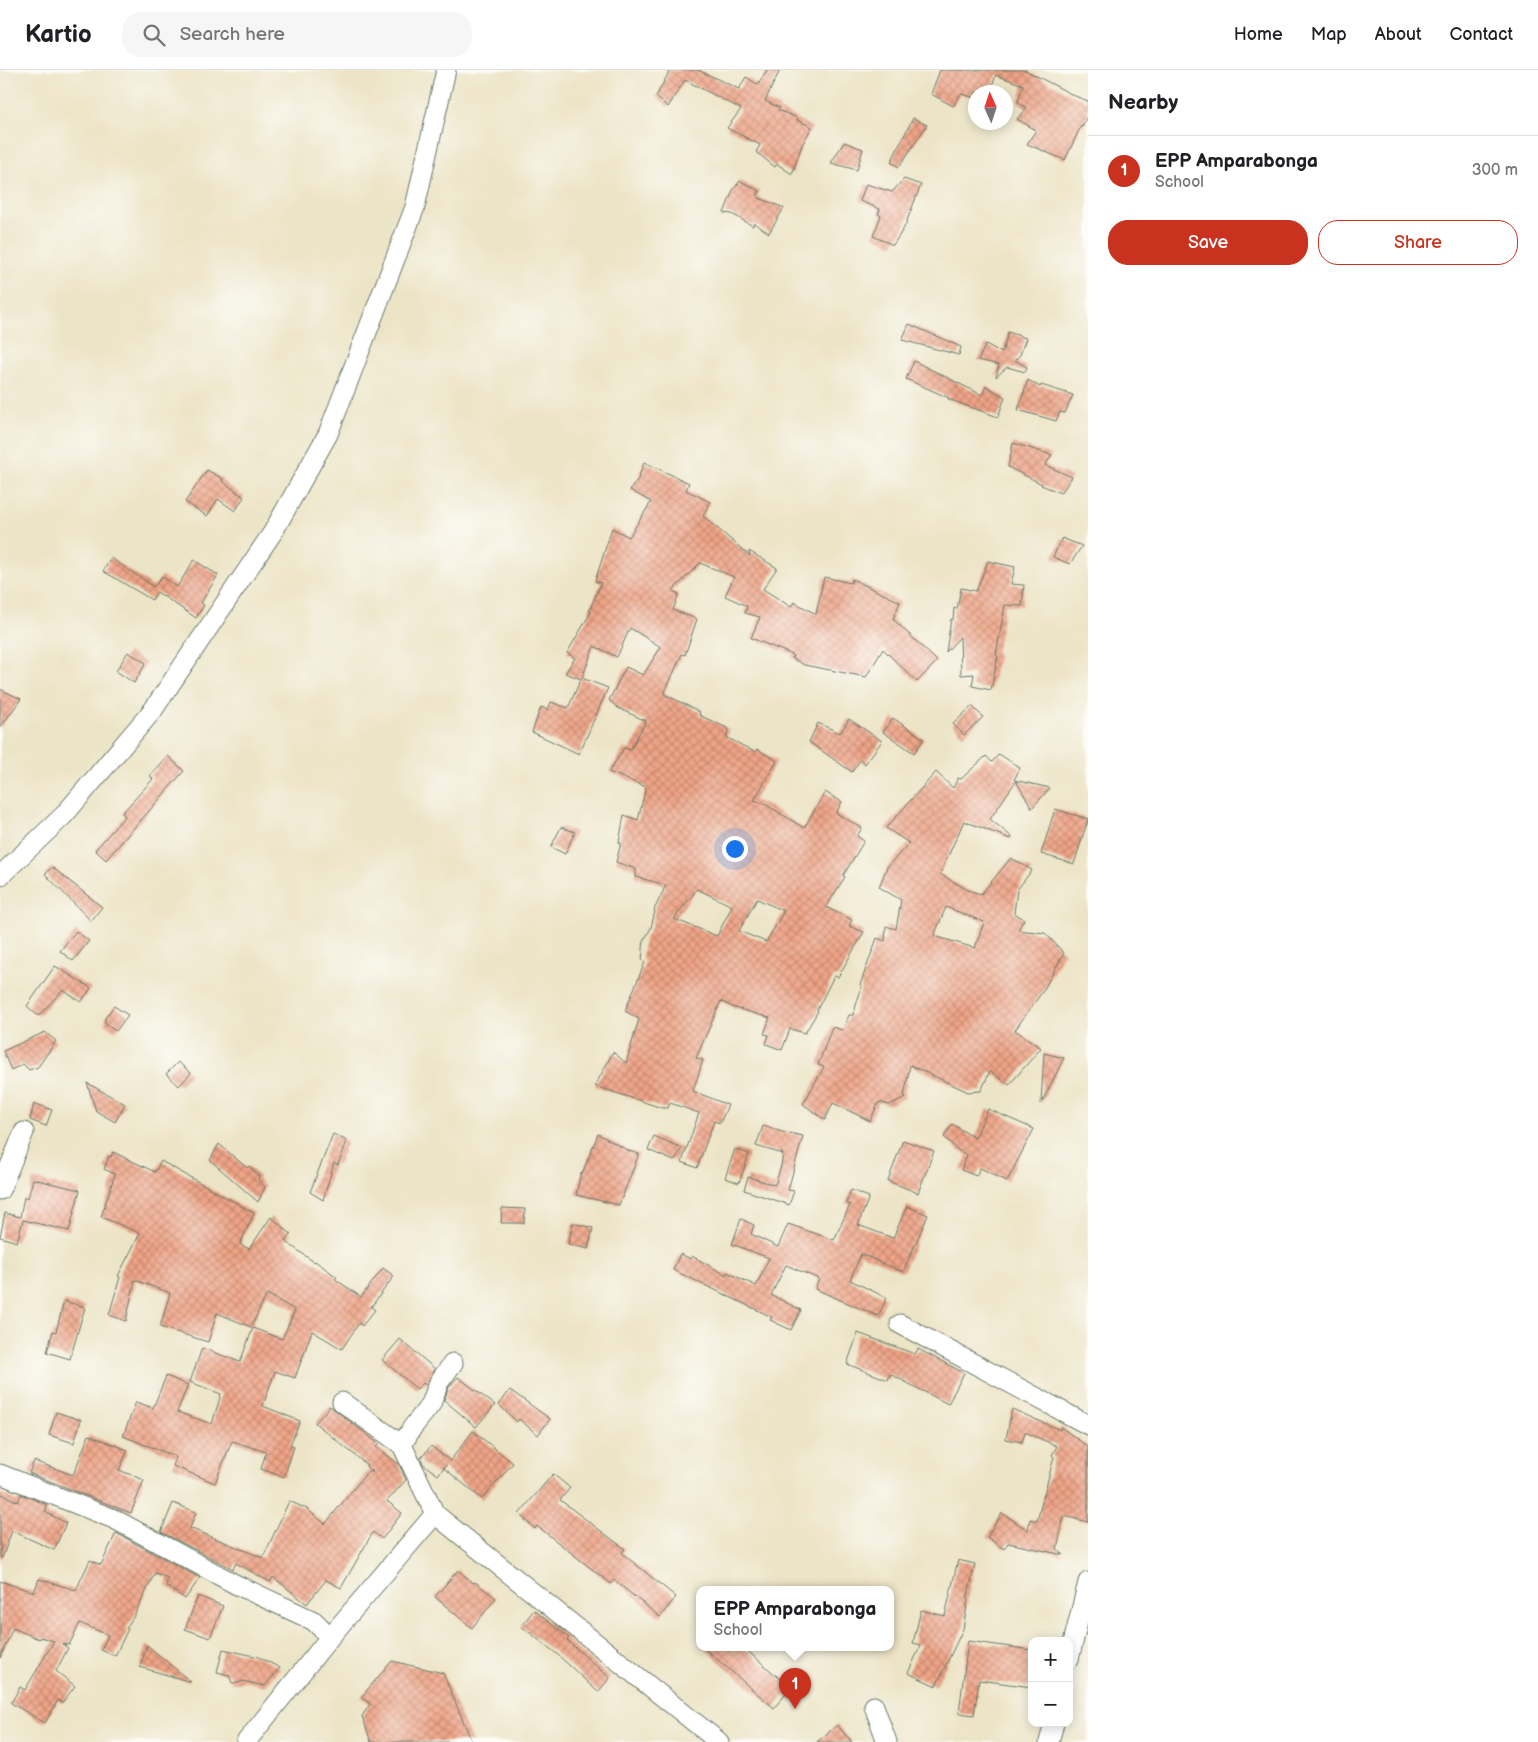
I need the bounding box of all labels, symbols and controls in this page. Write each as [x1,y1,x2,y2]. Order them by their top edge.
search box [122,12,472,57]
text: Kartio [25,20,92,49]
icon: search [140,21,168,49]
text: Search here [180,23,285,46]
text: Home [1234,24,1283,45]
text: Map [1311,24,1347,45]
text: About [1375,24,1422,45]
text: Contact [1450,24,1513,45]
north arrow [968,85,1013,130]
text: Nearby [1108,90,1178,115]
text: EPP Amparabonga [1155,150,1318,173]
text: 1 [1121,161,1127,180]
text: 300 m [1472,161,1518,180]
text: School [1155,173,1204,192]
button: Save [1108,220,1308,265]
button: Share [1318,220,1518,265]
your location [722,836,748,862]
popup [696,1586,894,1651]
text: EPP Amparabonga [714,1598,876,1621]
text: School [714,1621,762,1640]
map controls [1028,1637,1073,1727]
button: + [1028,1637,1073,1682]
pin: 1 [779,1668,811,1709]
button: − [1028,1682,1073,1727]

